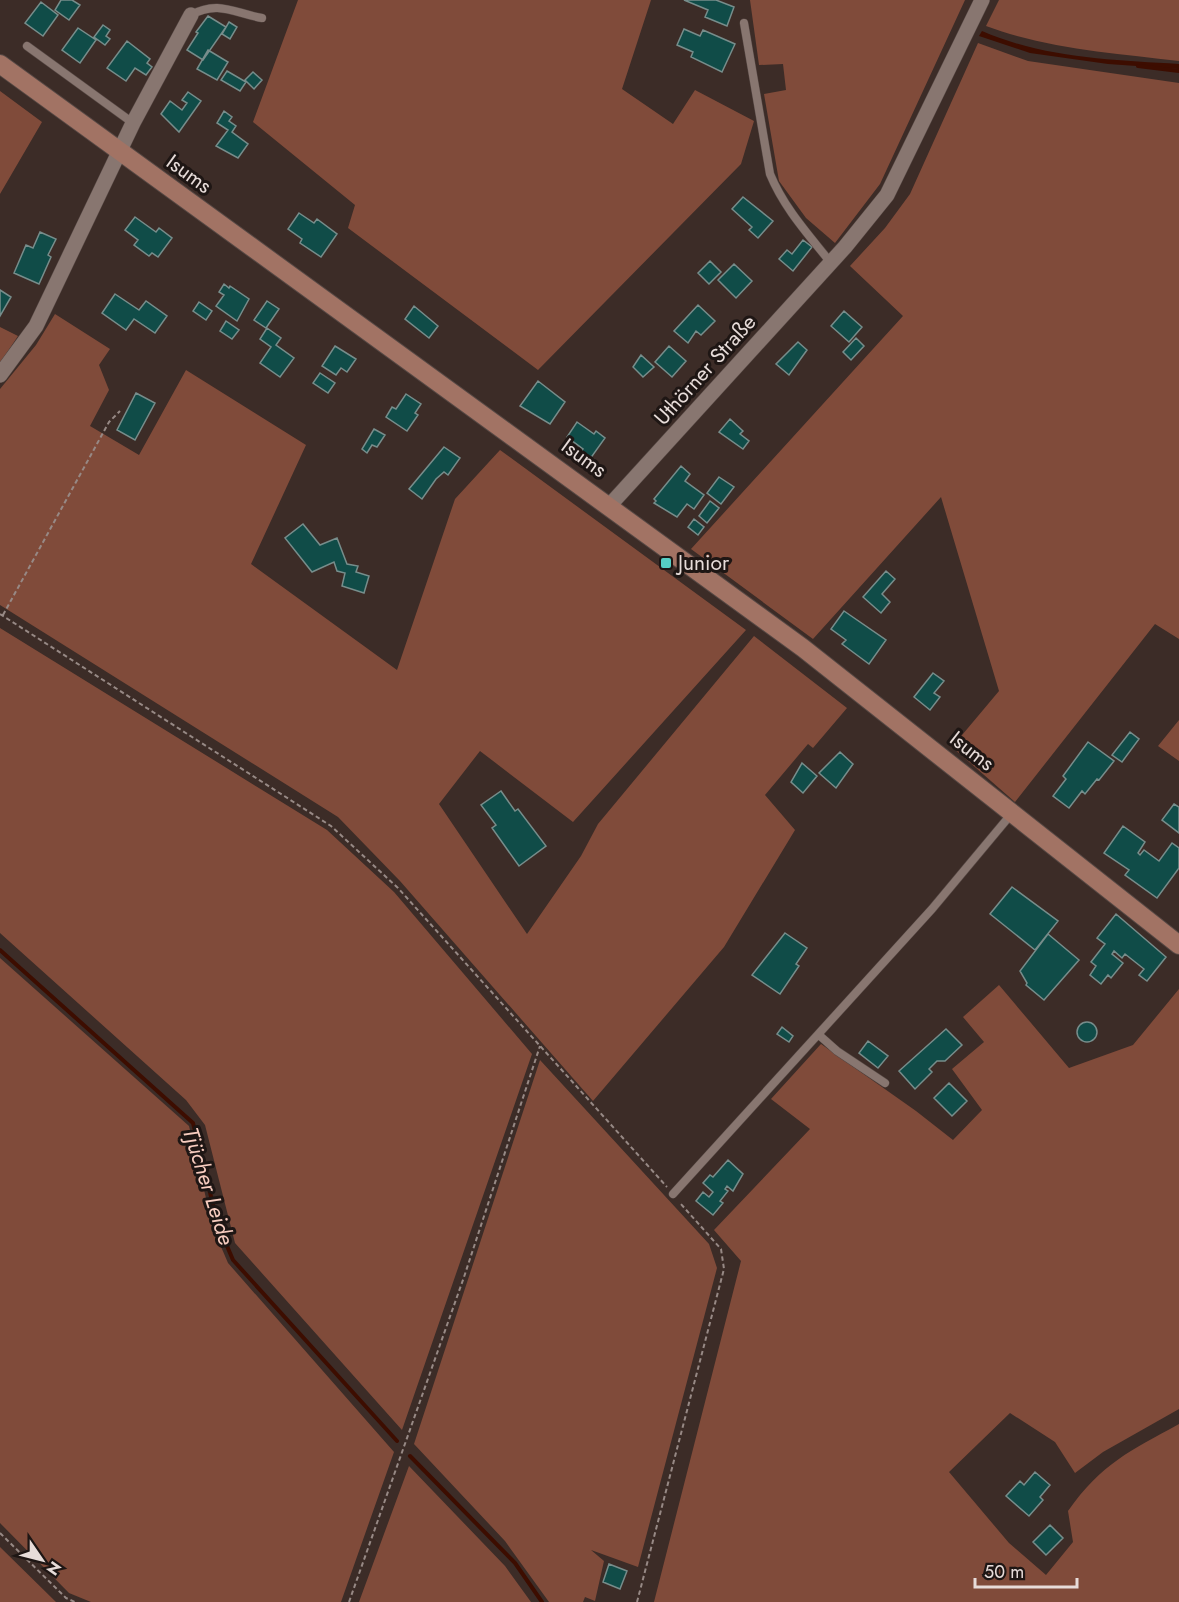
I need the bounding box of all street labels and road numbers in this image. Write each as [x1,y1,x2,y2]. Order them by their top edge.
street label: Isums [160,147,218,201]
street label: Uthörner Straße [647,308,763,432]
street label: Isums [555,431,613,485]
street label: Isums [943,724,1001,778]

